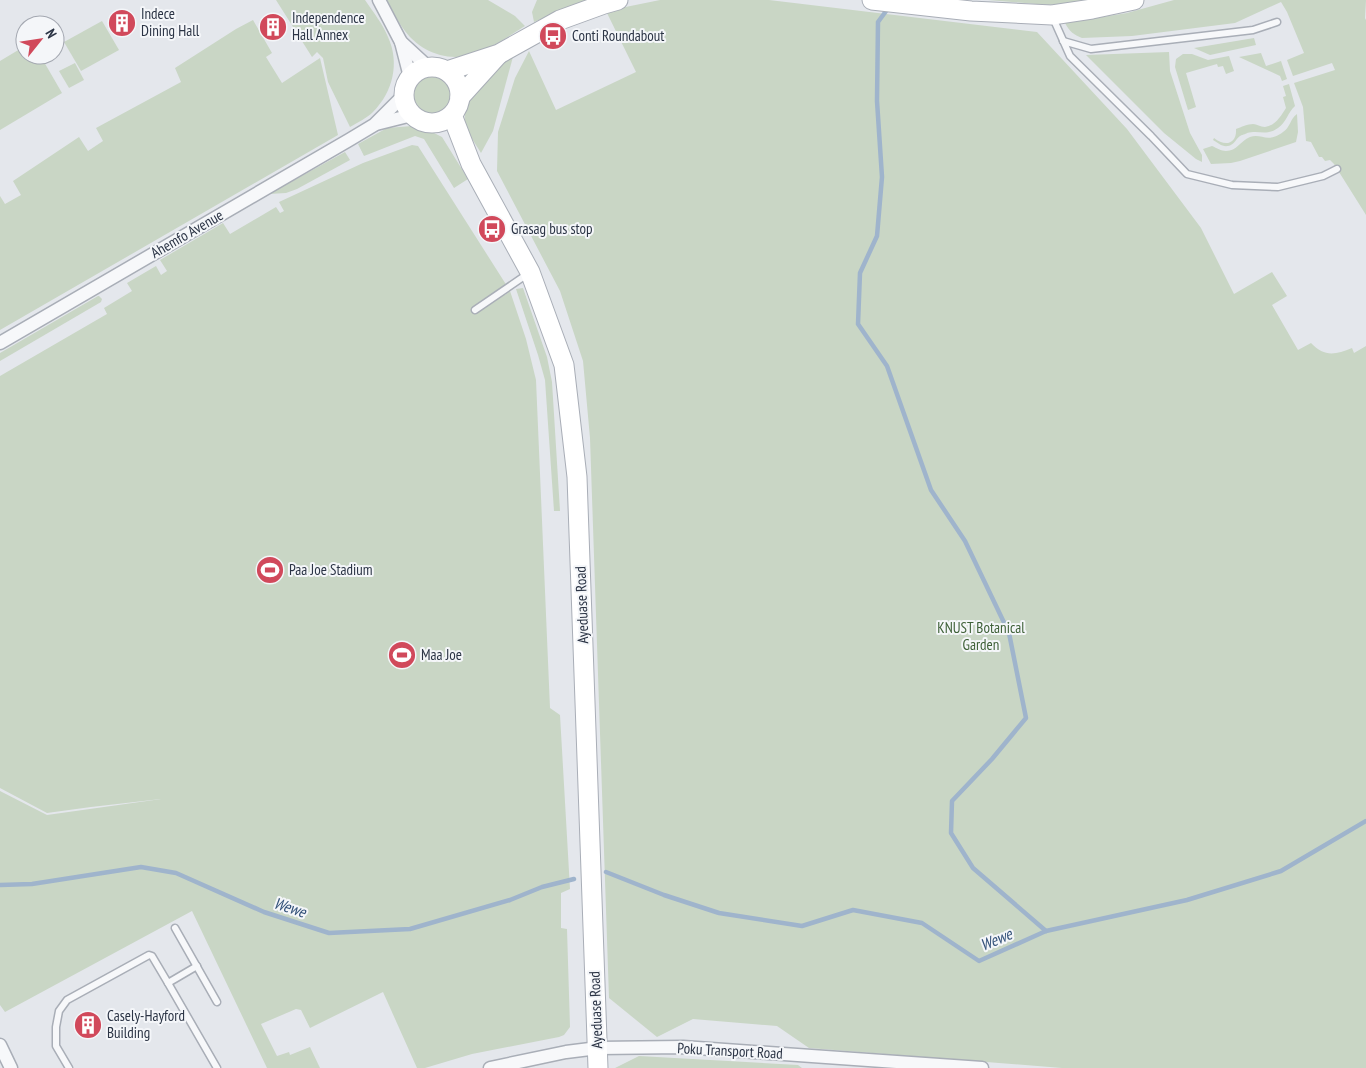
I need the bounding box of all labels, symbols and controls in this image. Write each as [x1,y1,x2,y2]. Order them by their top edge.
place label: Indece Dining Hall [141,4,200,40]
building icon: Indece Dining Hall [107,8,137,38]
place label: Independence Hall Annex [292,8,365,44]
building icon: Independence Hall Annex [258,12,288,42]
north arrow [15,15,65,65]
bus stop icon: Conti Roundabout [538,21,568,51]
text: N [42,26,61,41]
place label: Conti Roundabout [572,26,664,45]
street label: Ahemfo Avenue [147,205,226,262]
bus stop icon: Grasag bus stop [477,214,507,244]
place label: Grasag bus stop [511,219,593,238]
sports icon: Paa Joe Stadium [255,555,285,585]
place label: Paa Joe Stadium [289,560,373,579]
street label: Ayeduase Road [571,566,592,644]
park label: KNUST Botanical Garden [937,618,1025,654]
sports icon: Maa Joe [387,640,417,670]
place label: Maa Joe [421,645,462,664]
water label: Wewe [271,892,310,922]
water label: Wewe [977,923,1016,955]
street label: Ayeduase Road [585,971,606,1049]
place label: Casely-Hayford Building [107,1006,185,1042]
building icon: Casely-Hayford Building [73,1010,103,1040]
street label: Poku Transport Road [677,1038,783,1063]

